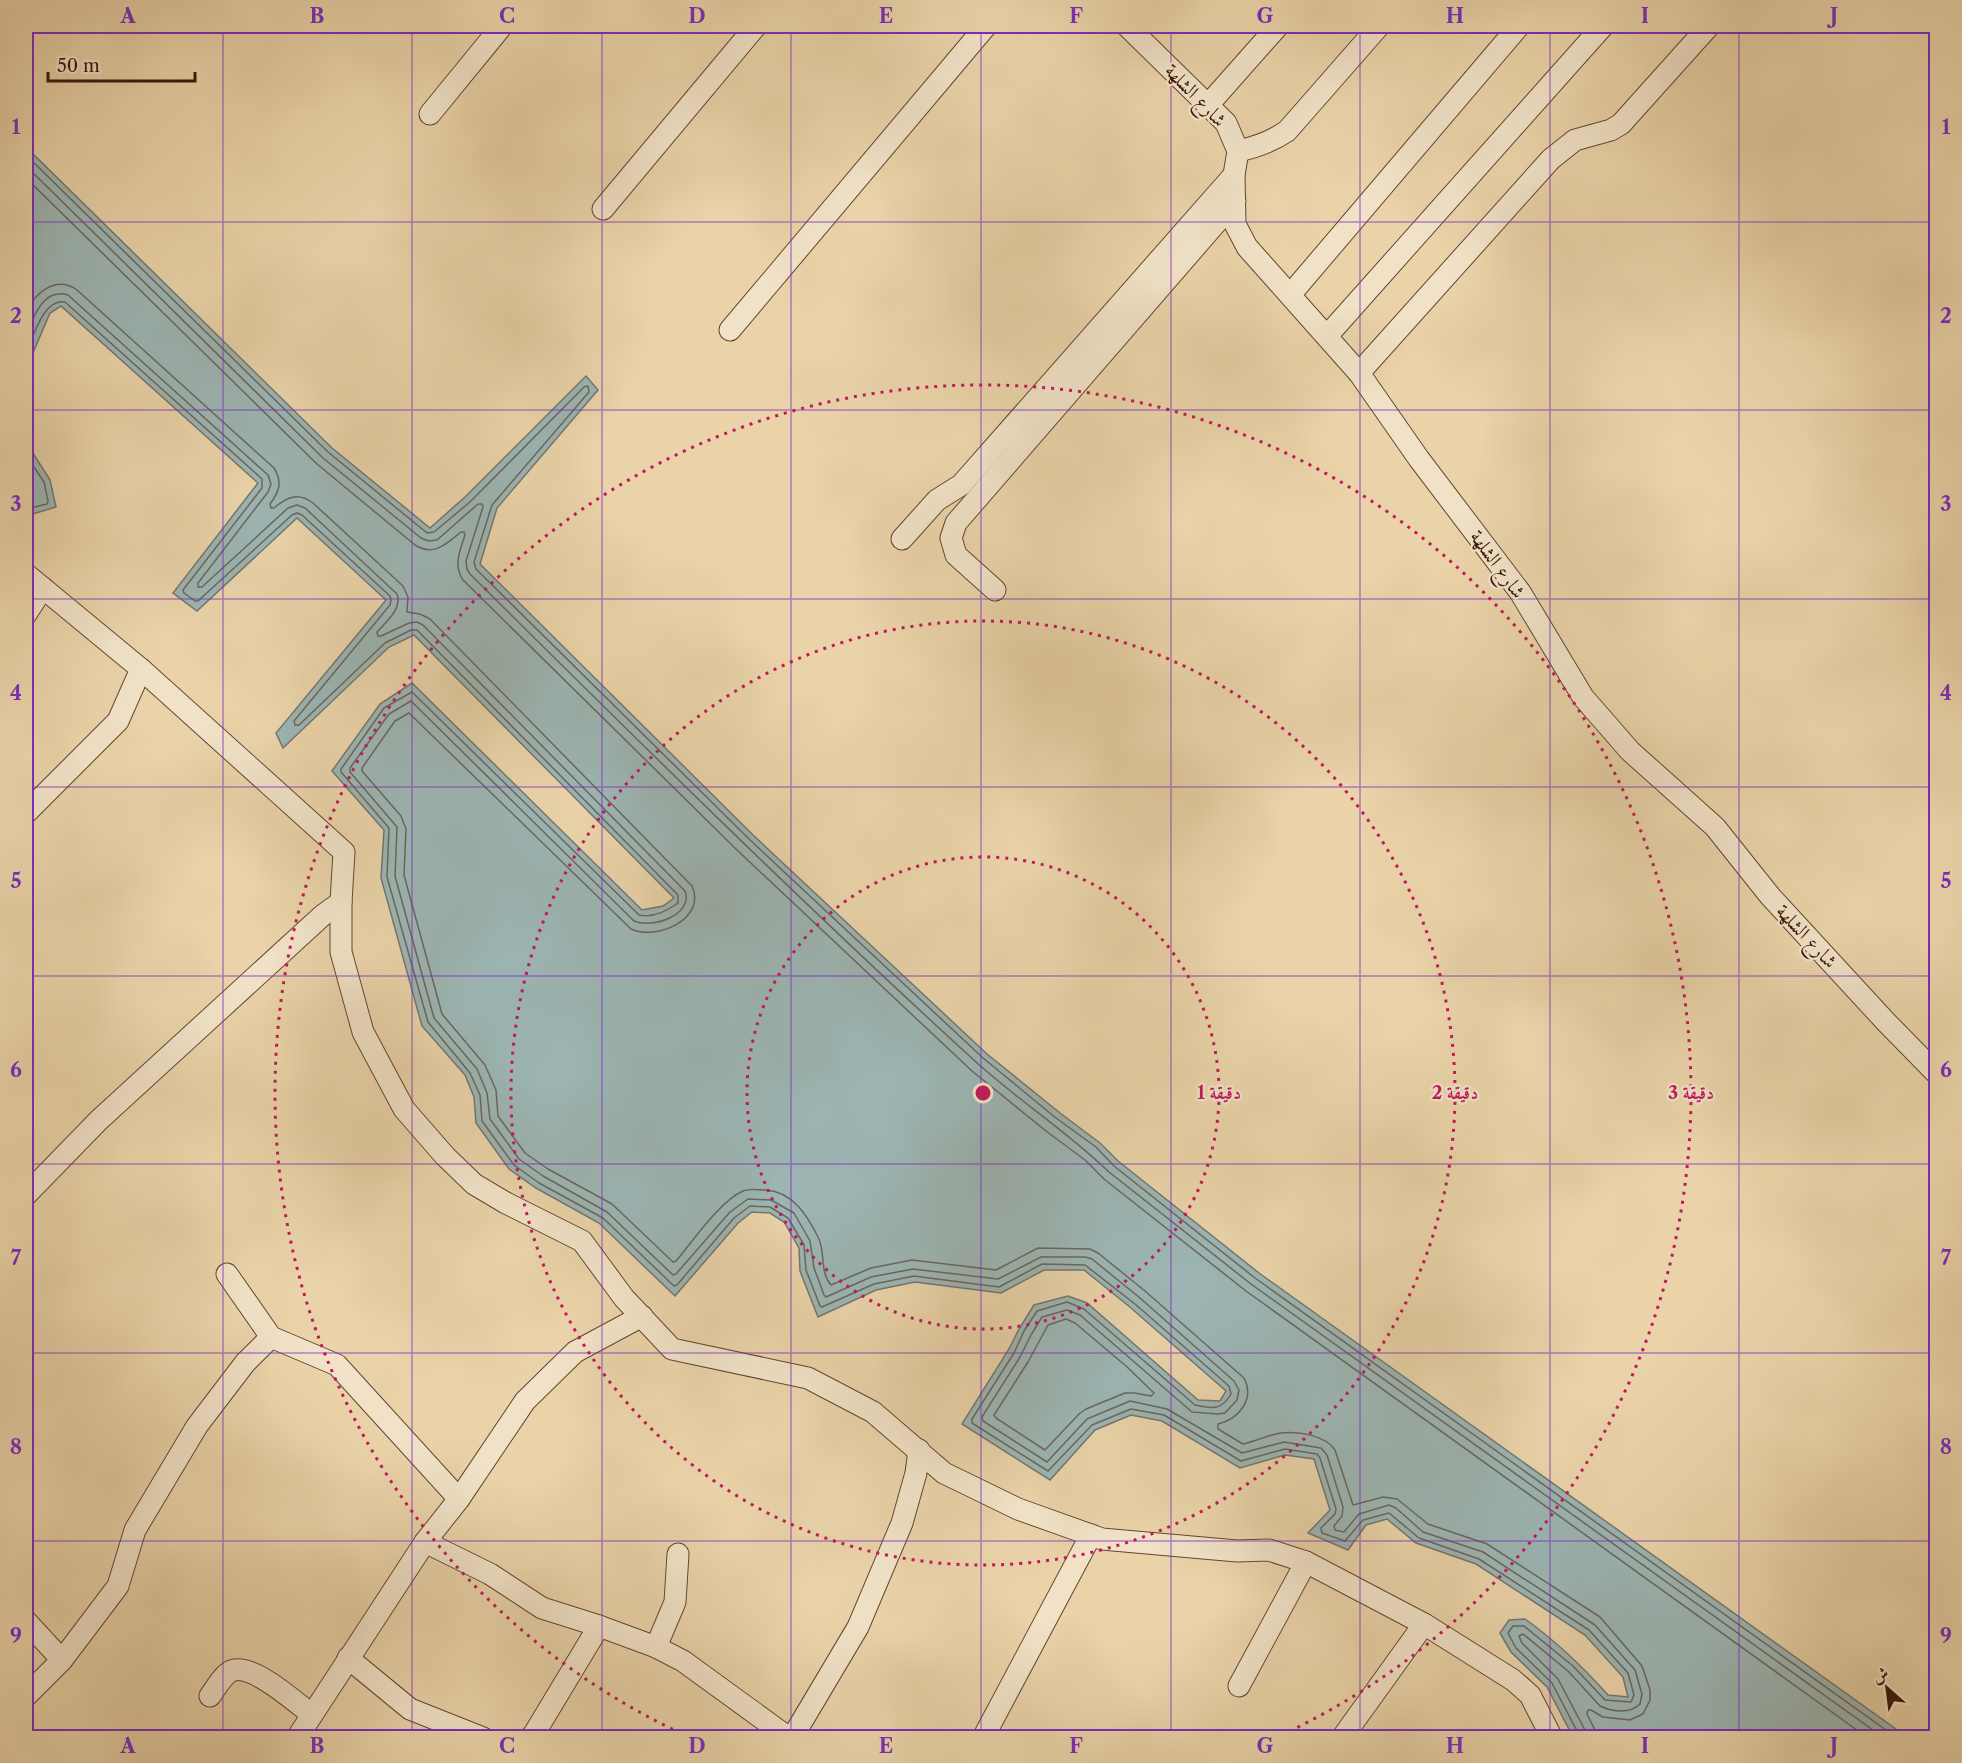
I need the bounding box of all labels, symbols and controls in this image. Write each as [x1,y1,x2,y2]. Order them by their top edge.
text: A [119,4,136,28]
text: B [310,4,325,28]
text: C [499,4,515,28]
text: D [688,4,706,28]
text: E [879,4,893,28]
text: F [1069,4,1083,28]
text: G [1257,4,1274,28]
text: H [1446,4,1464,28]
text: I [1641,4,1649,28]
text: J [1826,4,1838,28]
scale bar [48,45,195,83]
text: 50 m [57,55,100,77]
street label: شارع الشلهة [1156,58,1232,136]
text: 1 [12,115,21,139]
text: 1 [1942,115,1951,139]
text: 2 [10,304,22,328]
text: 2 [1940,304,1952,328]
text: 3 [10,492,22,516]
text: 3 [1940,492,1952,516]
street label: شارع الشلهة [1460,525,1531,606]
text: 4 [10,681,22,705]
text: 4 [1940,681,1952,705]
text: 5 [10,869,22,893]
text: 5 [1940,869,1952,893]
street label: شارع الشلهة [1767,899,1843,977]
text: 6 [10,1058,22,1082]
text: 6 [1940,1058,1952,1082]
text: 1 دقيقة [1197,1082,1241,1104]
text: 2 دقيقة [1432,1082,1478,1104]
text: 3 دقيقة [1668,1082,1714,1104]
centre of rings [973,1083,993,1103]
text: 7 [11,1246,22,1270]
text: 7 [1941,1246,1952,1270]
text: 8 [10,1435,22,1459]
text: 8 [1940,1435,1952,1459]
text: 9 [10,1624,22,1648]
text: 9 [1940,1624,1952,1648]
north arrow [1857,1658,1917,1718]
text: ش [1868,1662,1892,1687]
text: A [119,1734,136,1758]
text: B [310,1734,325,1758]
text: C [499,1734,515,1758]
text: D [688,1734,706,1758]
text: E [879,1734,893,1758]
text: F [1069,1734,1083,1758]
text: G [1257,1734,1274,1758]
text: H [1446,1734,1464,1758]
text: I [1641,1734,1649,1758]
text: J [1826,1734,1838,1758]

